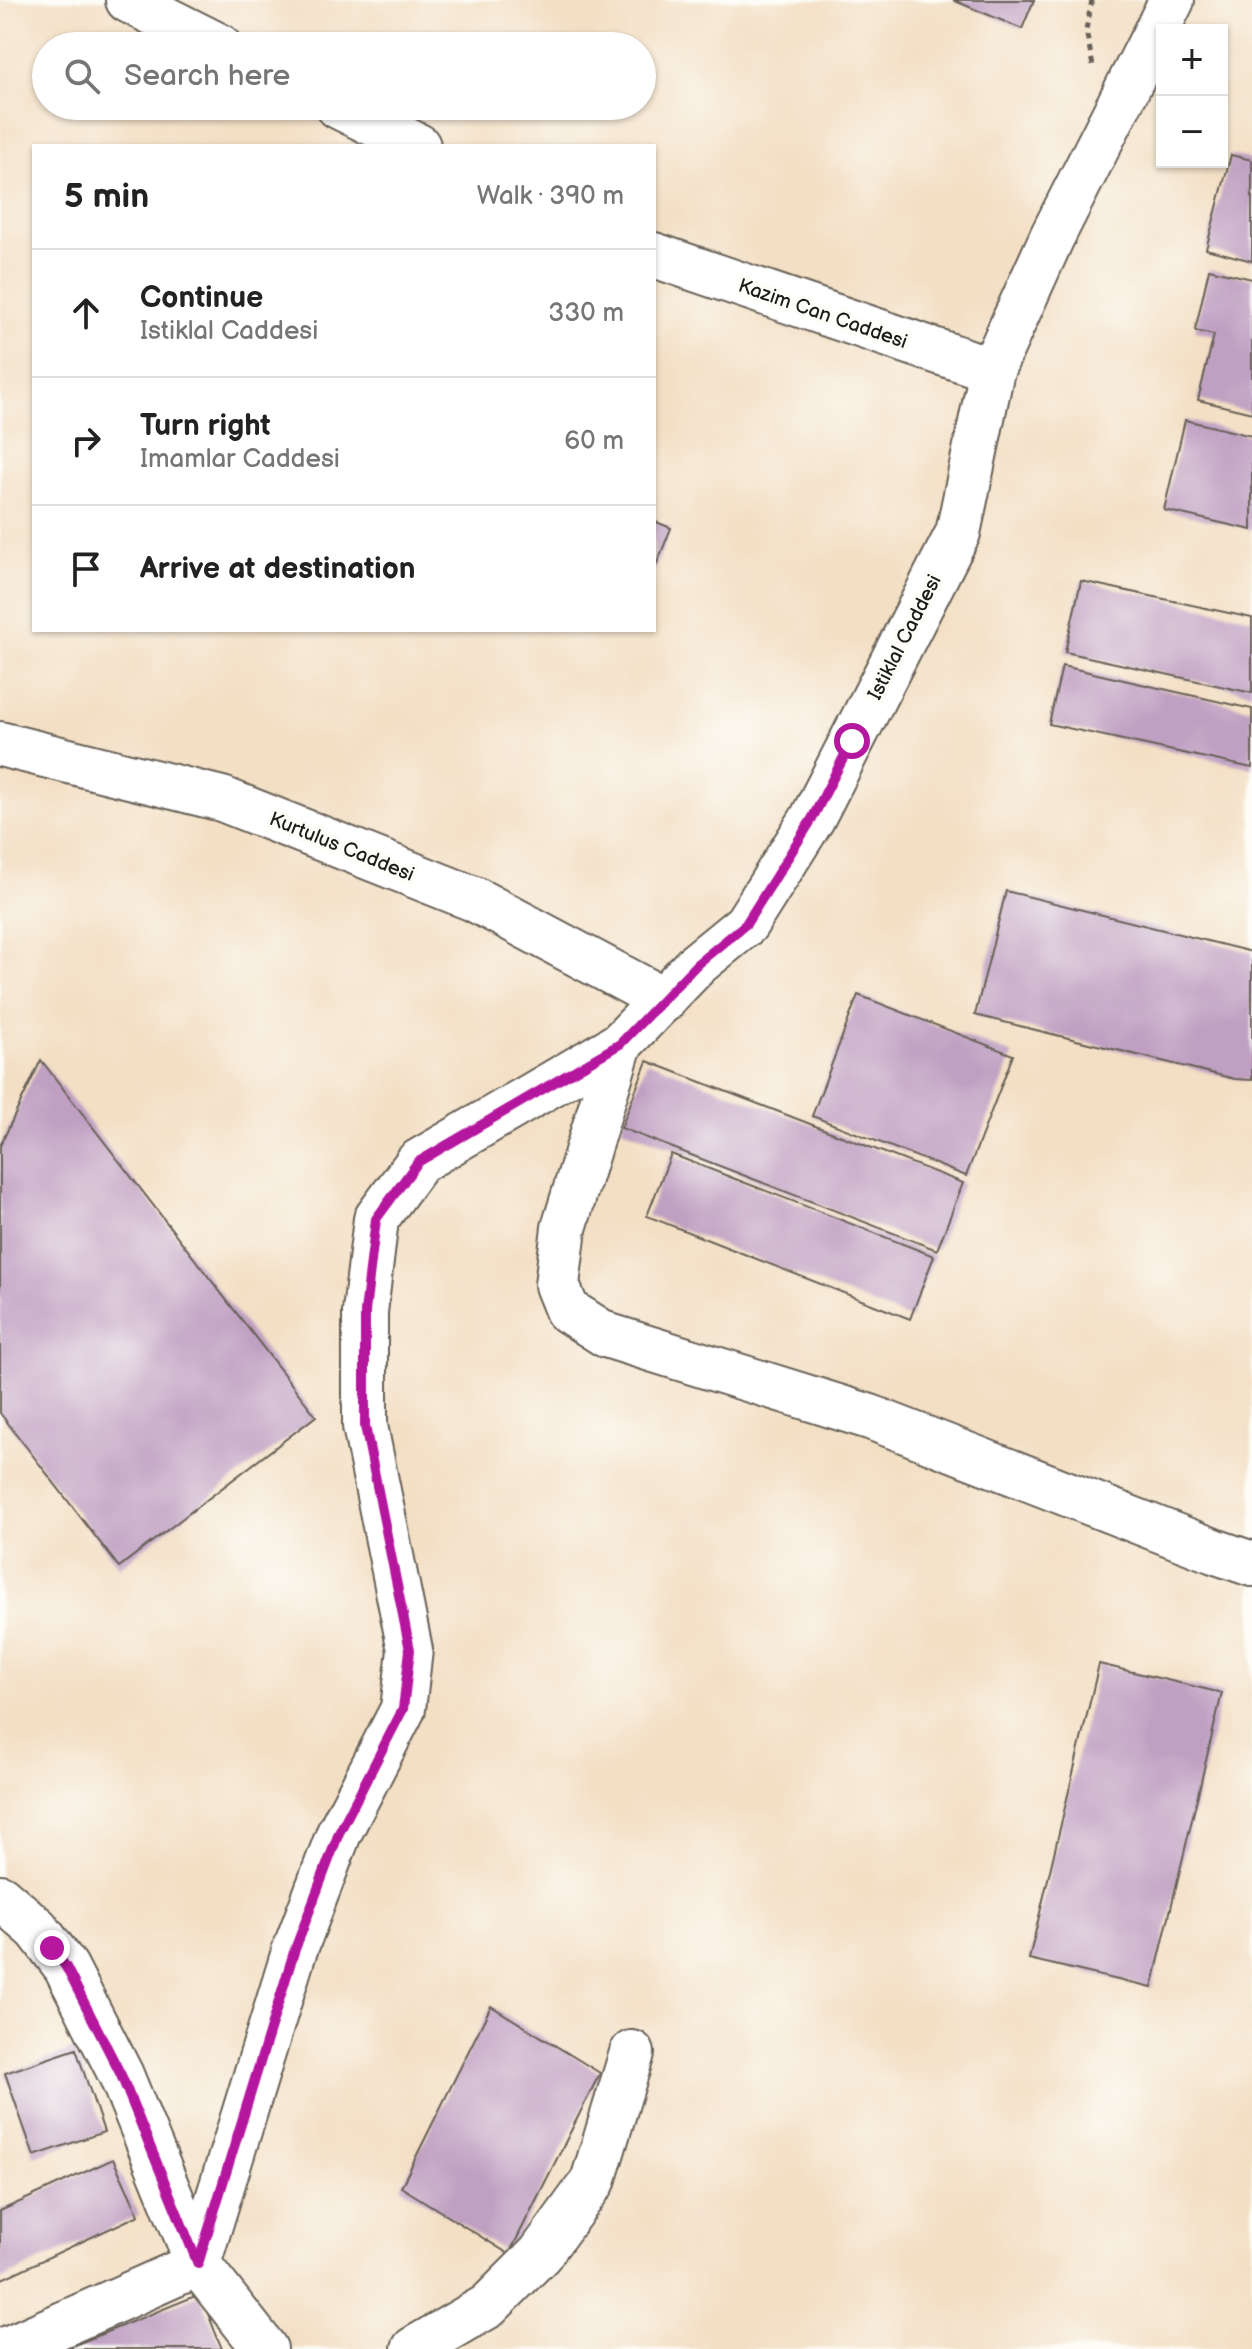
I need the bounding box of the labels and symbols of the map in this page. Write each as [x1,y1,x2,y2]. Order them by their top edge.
street label: Kazim Can Caddesi [735,274,910,354]
street label: Istiklal Caddesi [863,571,947,704]
route start [834,723,870,759]
street label: Kurtulus Caddesi [266,807,418,887]
route end [34,1930,70,1966]

